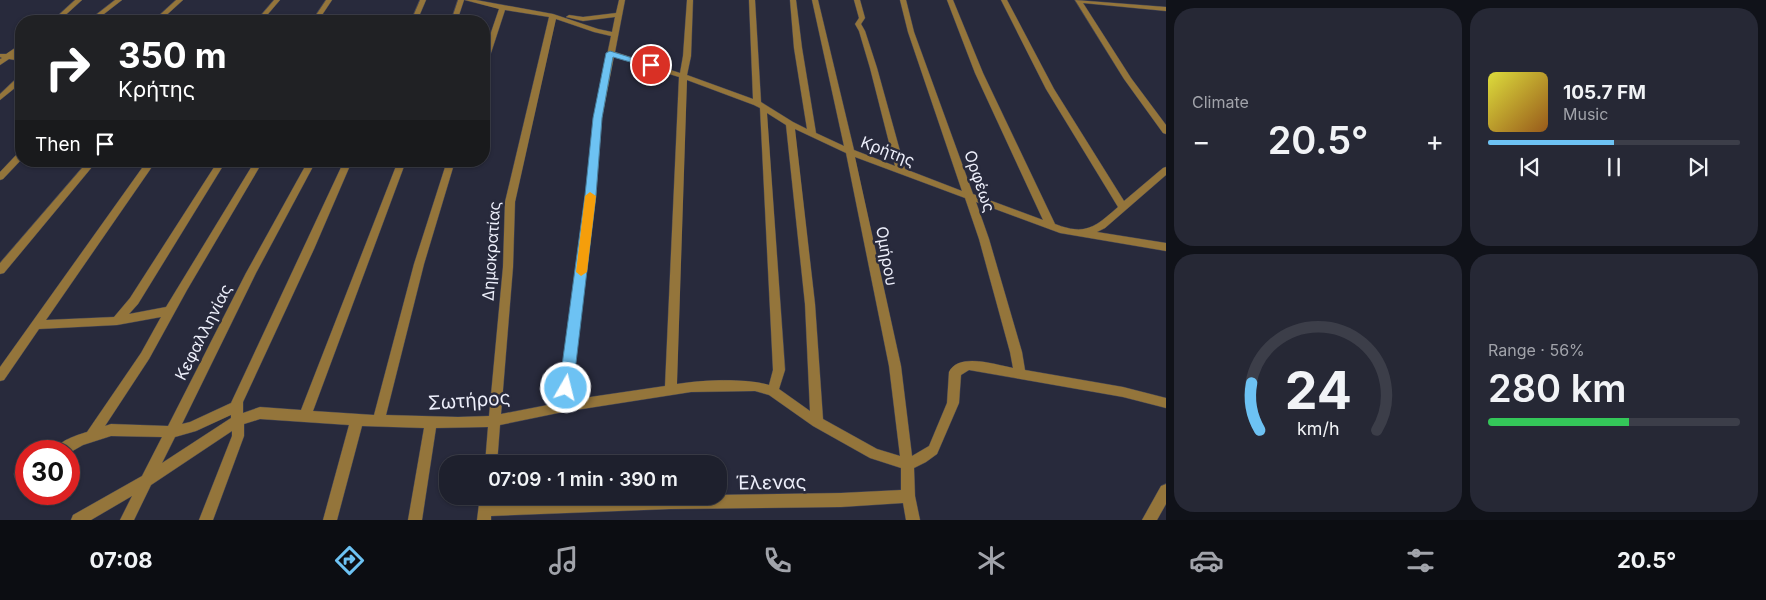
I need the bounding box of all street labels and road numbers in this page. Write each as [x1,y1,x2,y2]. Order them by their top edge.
street label: Κρήτης [858,132,918,170]
street label: Ορφέως [960,147,1000,215]
street label: Δημοκρατίας [478,201,504,301]
street label: Ομήρου [872,225,902,287]
street label: Κεφαλληνίας [170,281,236,383]
street label: Σωτήρος [427,386,511,415]
street label: Έλενας [735,470,807,495]

